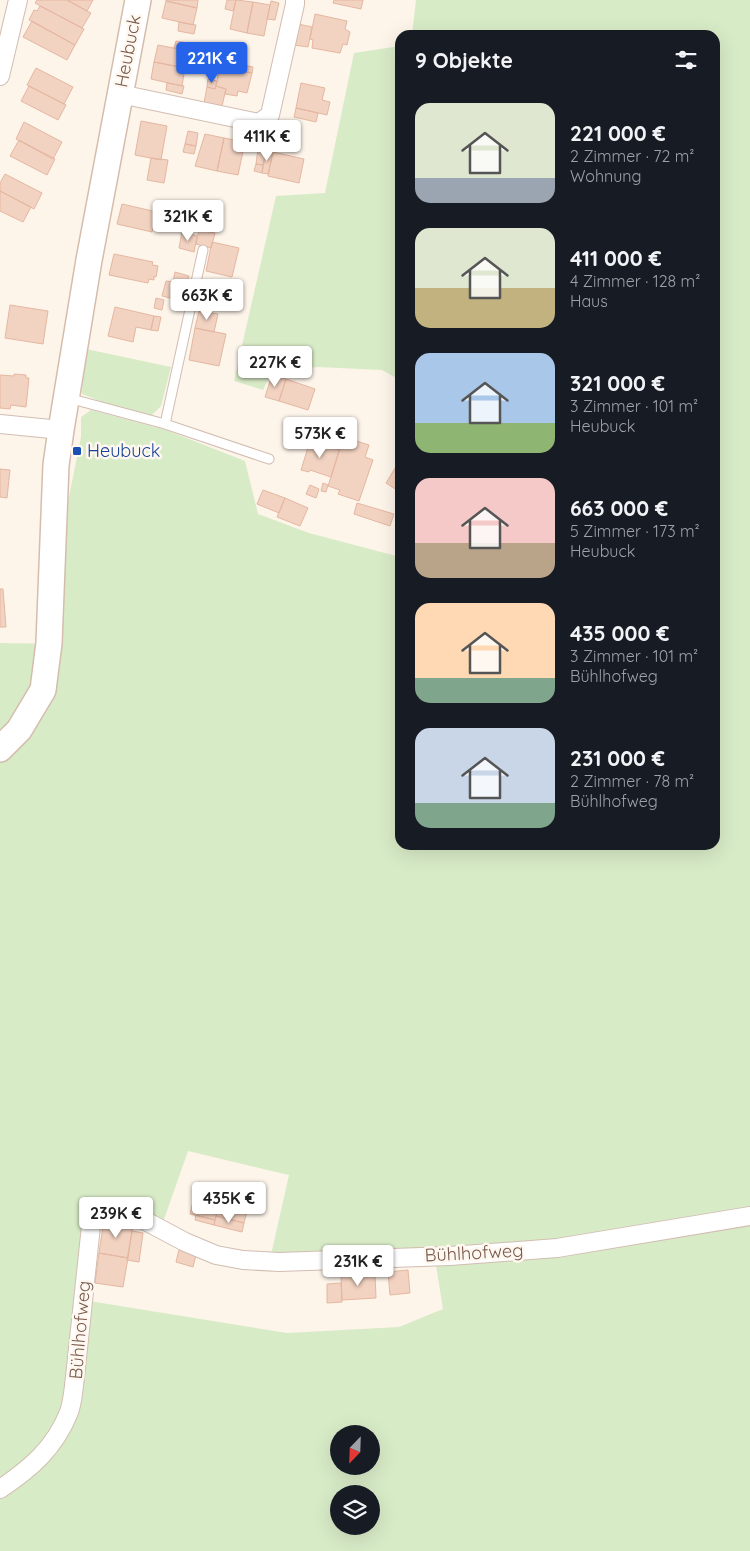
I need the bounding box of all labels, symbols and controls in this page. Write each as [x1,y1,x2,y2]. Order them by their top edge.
street label: Heubuck [109,13,146,89]
pin: 221K € [171,42,253,84]
icon: filters [672,46,700,74]
text: 9 Objekte [415,47,513,73]
text: 221K € [187,48,237,68]
pin: 411K € [226,120,308,162]
text: 221 000 € [570,120,666,146]
icon: home [455,123,515,183]
text: 411K € [244,126,290,146]
text: 2 Zimmer · 72 m² [570,146,694,166]
text: Wohnung [570,166,642,186]
pin: 321K € [147,200,229,242]
text: 321K € [164,206,212,226]
text: 411 000 € [570,245,662,271]
icon: home [455,248,515,308]
text: 4 Zimmer · 128 m² [570,271,700,291]
pin: 663K € [166,278,248,321]
text: 663K € [181,285,233,305]
text: Haus [570,291,608,311]
pin: 227K € [234,346,316,388]
text: 227K € [249,352,301,372]
text: 321 000 € [570,370,665,396]
icon: home [455,373,515,433]
text: 3 Zimmer · 101 m² [570,396,698,416]
pin: 573K € [279,416,361,459]
text: Heubuck [570,416,635,436]
text: 573K € [294,423,346,443]
place label: Heubuck [87,439,160,462]
marker: Heubuck [71,445,83,457]
text: 663 000 € [570,495,668,521]
icon: home [455,498,515,558]
text: 5 Zimmer · 173 m² [570,521,700,541]
text: Heubuck [570,541,635,561]
text: 435 000 € [570,620,669,646]
icon: home [455,623,515,683]
text: 3 Zimmer · 101 m² [570,646,698,666]
text: Bühlhofweg [570,666,658,686]
text: 231 000 € [570,745,665,771]
icon: home [455,748,515,808]
text: 2 Zimmer · 78 m² [570,771,694,791]
text: Bühlhofweg [570,791,658,811]
pin: 435K € [188,1182,270,1224]
text: 435K € [203,1188,255,1208]
pin: 239K € [75,1196,157,1239]
text: 239K € [90,1203,142,1223]
street label: Bühlhofweg [424,1238,524,1267]
pin: 231K € [317,1244,399,1287]
text: 231K € [334,1251,382,1271]
street label: Bühlhofweg [64,1280,95,1380]
north arrow [330,1425,380,1475]
map controls [330,1425,380,1535]
button: layers [330,1485,380,1535]

